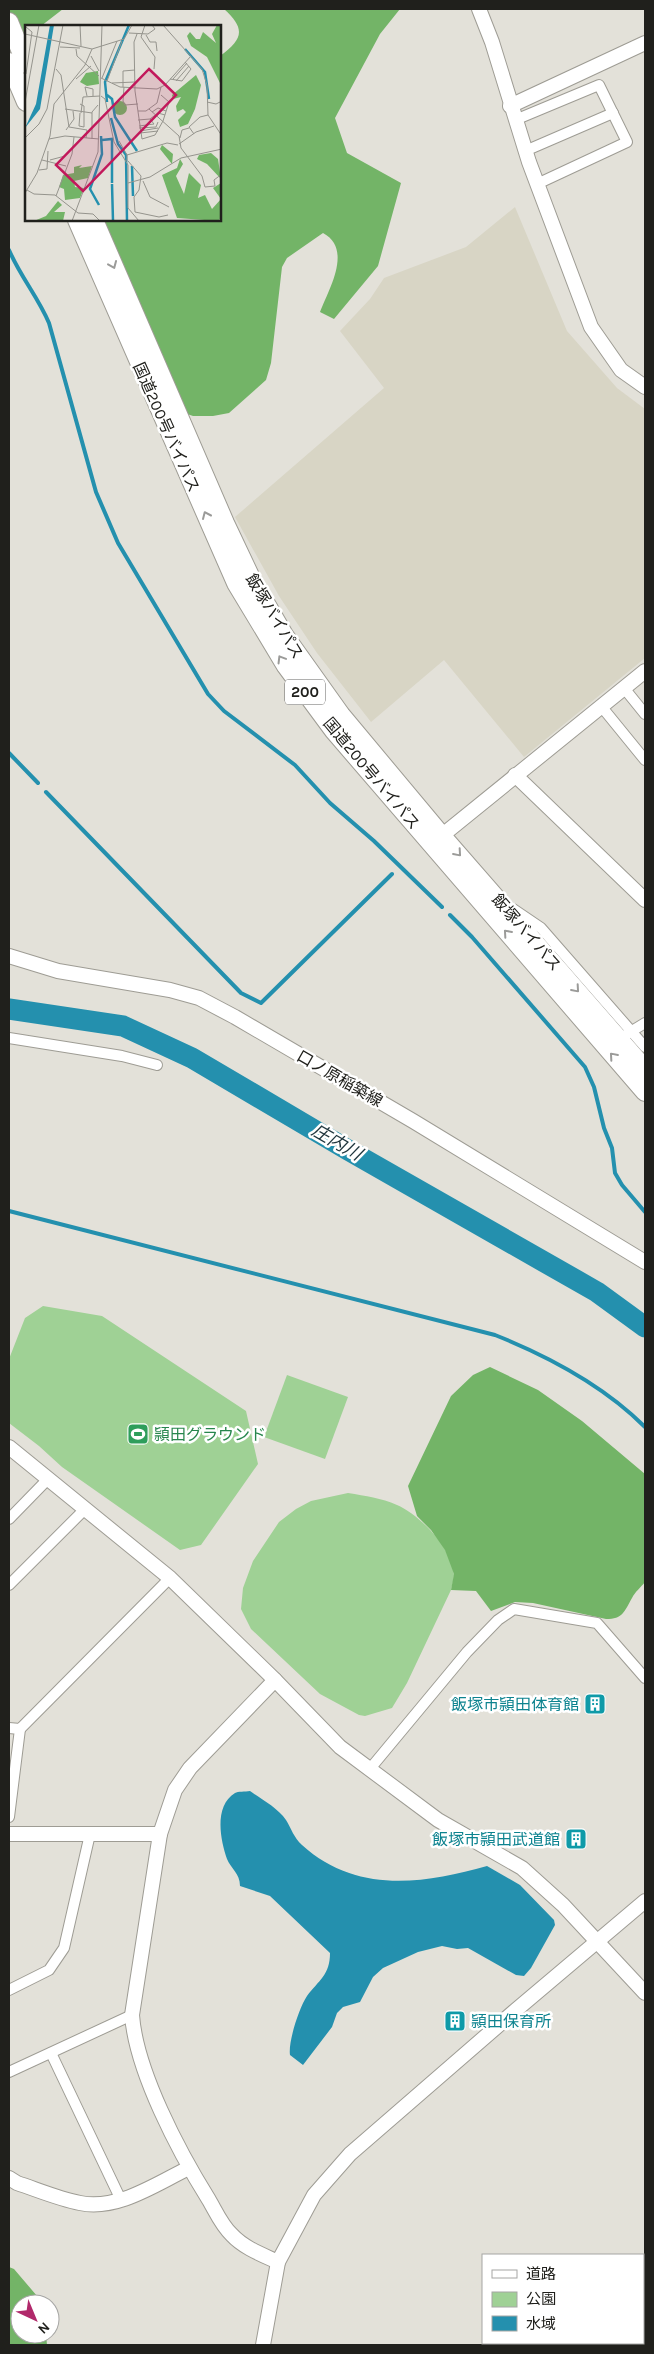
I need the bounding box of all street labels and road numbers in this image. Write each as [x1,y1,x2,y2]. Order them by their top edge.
street label: 国道200号バイパス [129,359,204,495]
street label: 飯塚バイパス [242,570,307,662]
road number: 200 [285,680,325,704]
street label: 国道200号バイパス [319,714,424,833]
street label: 飯塚バイパス [488,890,565,975]
street label: 口ノ原稲築線 [293,1046,386,1111]

